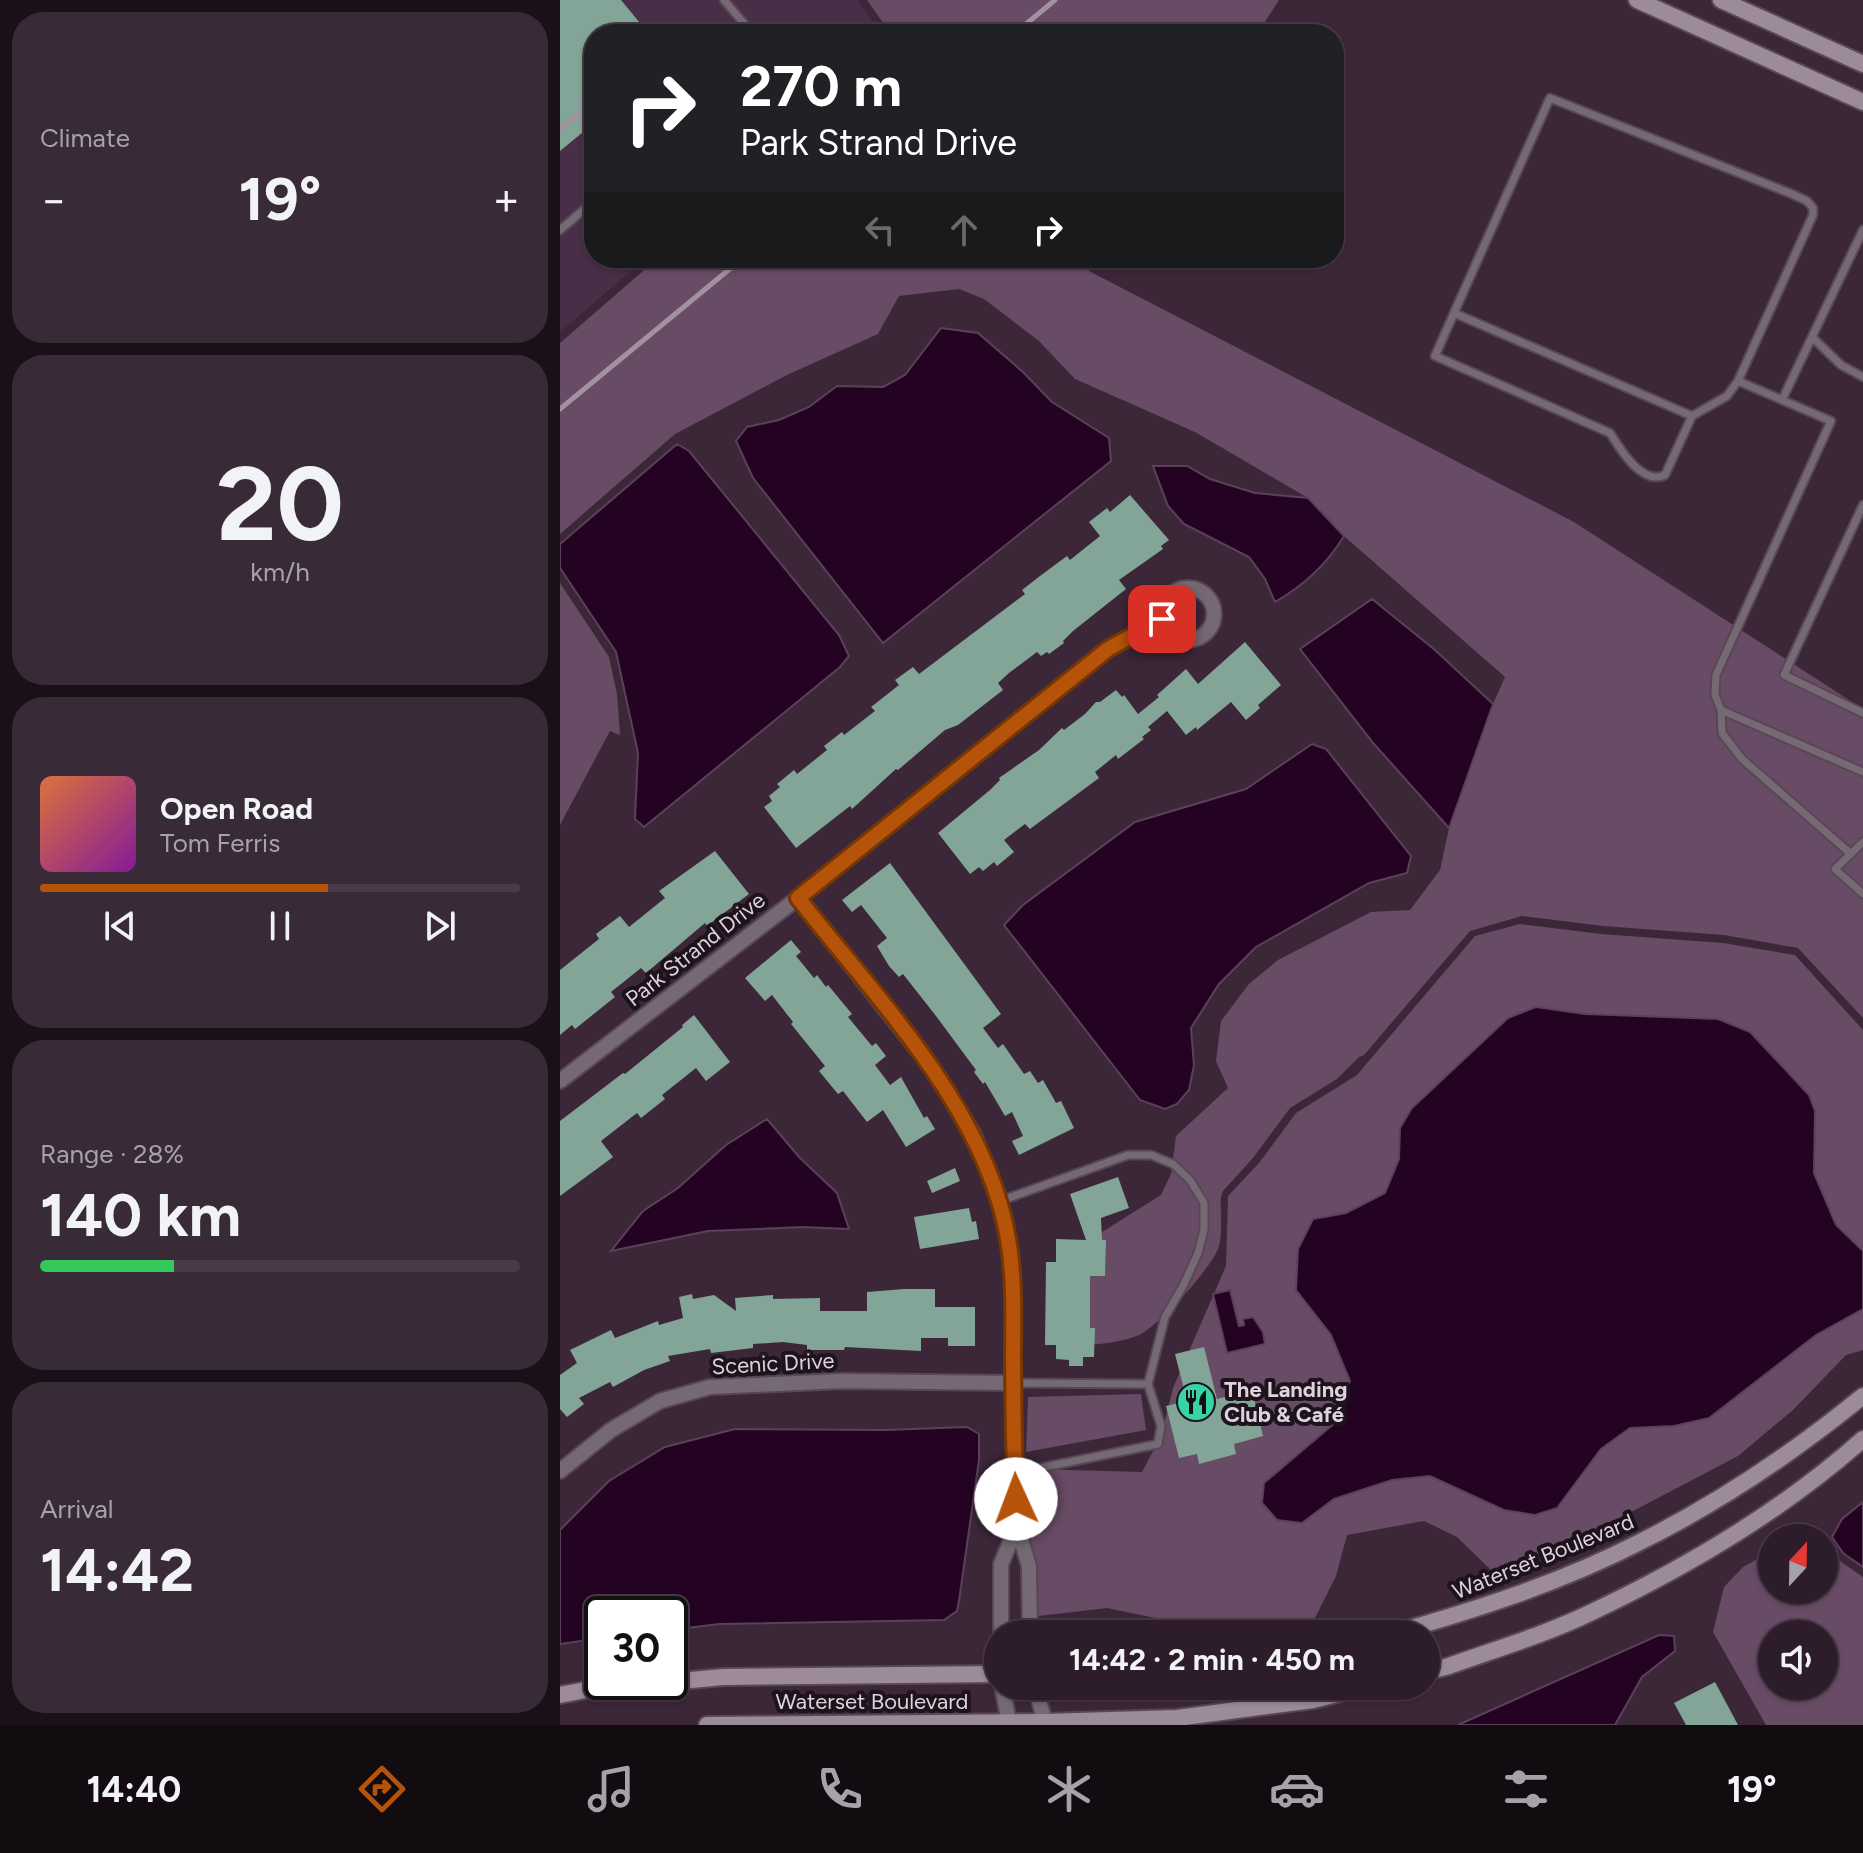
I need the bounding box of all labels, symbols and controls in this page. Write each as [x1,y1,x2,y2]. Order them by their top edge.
text: 270 m [740,53,902,120]
icon: right [608,56,712,160]
text: Park Strand Drive [740,121,1017,164]
text: Climate [40,122,130,154]
text: 19° [239,163,321,235]
text: − [40,173,67,226]
text: + [493,173,520,226]
icon: left [858,208,902,252]
icon: ahead [942,208,986,252]
icon: right [1026,208,1070,252]
text: 20 [216,441,344,566]
text: km/h [250,556,310,588]
pin [1128,585,1196,653]
icon: arrive [1140,597,1184,641]
text: Open Road [160,790,313,827]
text: Tom Ferris [160,827,280,859]
street label: Park Strand Drive [620,887,770,1012]
icon: previous [98,904,142,948]
icon: pause [258,904,302,948]
icon: next [418,904,462,948]
text: Range · 28% [40,1138,184,1170]
text: 140 km [40,1179,241,1251]
street label: Scenic Drive [711,1347,835,1380]
place label: The Landing Club & Café [1224,1376,1347,1428]
restaurant icon: The Landing Club & Café [1175,1381,1217,1423]
position arrow [974,1457,1058,1541]
text: Arrival [40,1493,113,1525]
street label: Waterset Boulevard [1449,1508,1638,1605]
north arrow [1758,1524,1838,1604]
map controls [1758,1524,1838,1700]
text: 14:42 [40,1534,194,1606]
speed limit sign: 30 [584,1596,688,1700]
button: sound [1758,1620,1838,1700]
text: 14:42 · 2 min · 450 m [1069,1641,1355,1678]
street label: Waterset Boulevard [776,1688,968,1715]
icon: directions [354,1761,410,1817]
icon: music [583,1761,639,1817]
icon: phone [812,1761,868,1817]
icon: climate [1041,1761,1097,1817]
icon: car [1269,1761,1325,1817]
icon: filters [1498,1761,1554,1817]
text: 14:40 [86,1768,181,1811]
text: 19° [1727,1768,1777,1811]

